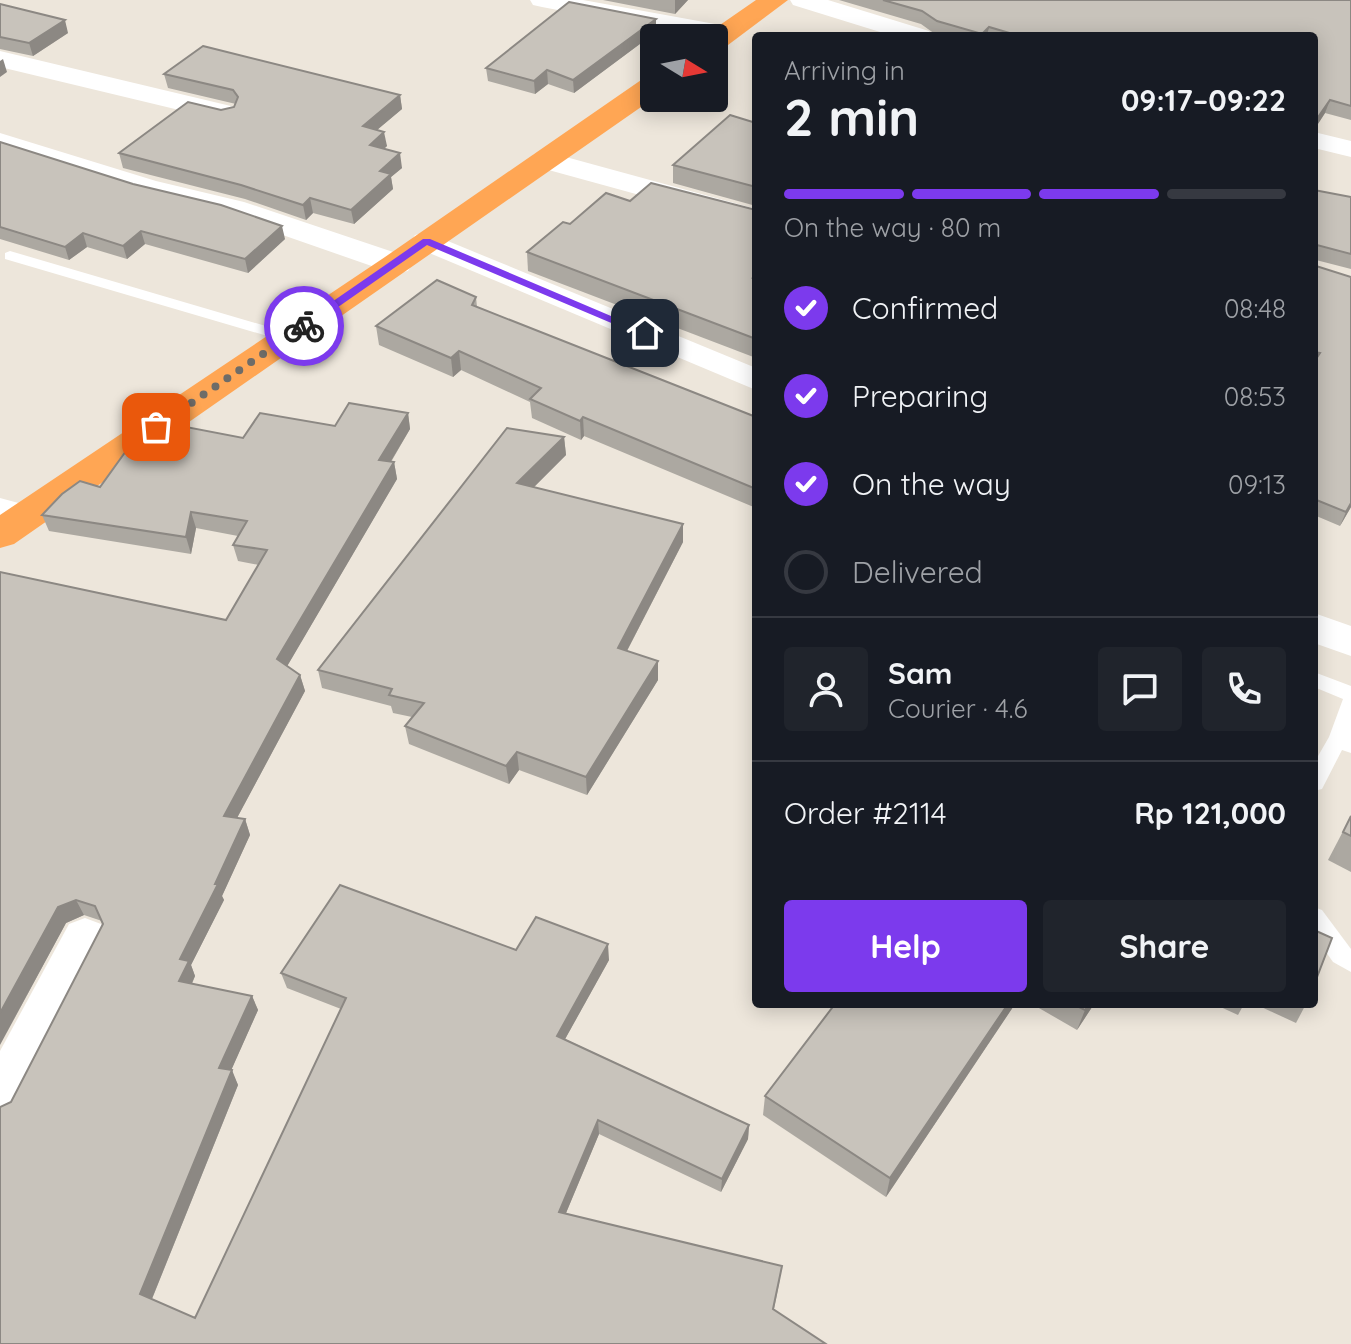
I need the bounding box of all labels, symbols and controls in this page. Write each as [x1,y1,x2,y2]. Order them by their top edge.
north arrow [640,24,728,112]
map controls [640,24,728,112]
text: Arriving in [784,54,905,87]
text: 09:17–09:22 [1121,81,1286,119]
text: 2 min [784,84,919,149]
text: On the way · 80 m [784,211,1001,244]
courier [264,286,344,366]
icon: check [784,286,828,330]
text: Confirmed [852,289,998,327]
text: 08:48 [1224,292,1286,325]
pin [611,299,679,367]
icon: bike [282,304,326,348]
icon: home [623,311,667,355]
icon: check [784,374,828,418]
text: Preparing [852,377,988,415]
text: 08:53 [1224,380,1286,413]
pin [122,393,190,461]
icon: bag [134,405,178,449]
icon: check [784,462,828,506]
text: On the way [852,465,1011,503]
text: 09:13 [1228,468,1286,501]
text: Delivered [852,553,983,591]
button: person [784,647,868,731]
button: chat [1098,647,1182,731]
button: phone [1202,647,1286,731]
text: Sam [888,654,952,692]
text: Courier · 4.6 [888,692,1027,725]
text: Order #2114 [784,794,947,832]
text: Rp 121,000 [1134,794,1286,832]
button: Help [784,900,1027,992]
button: Share [1043,900,1286,992]

